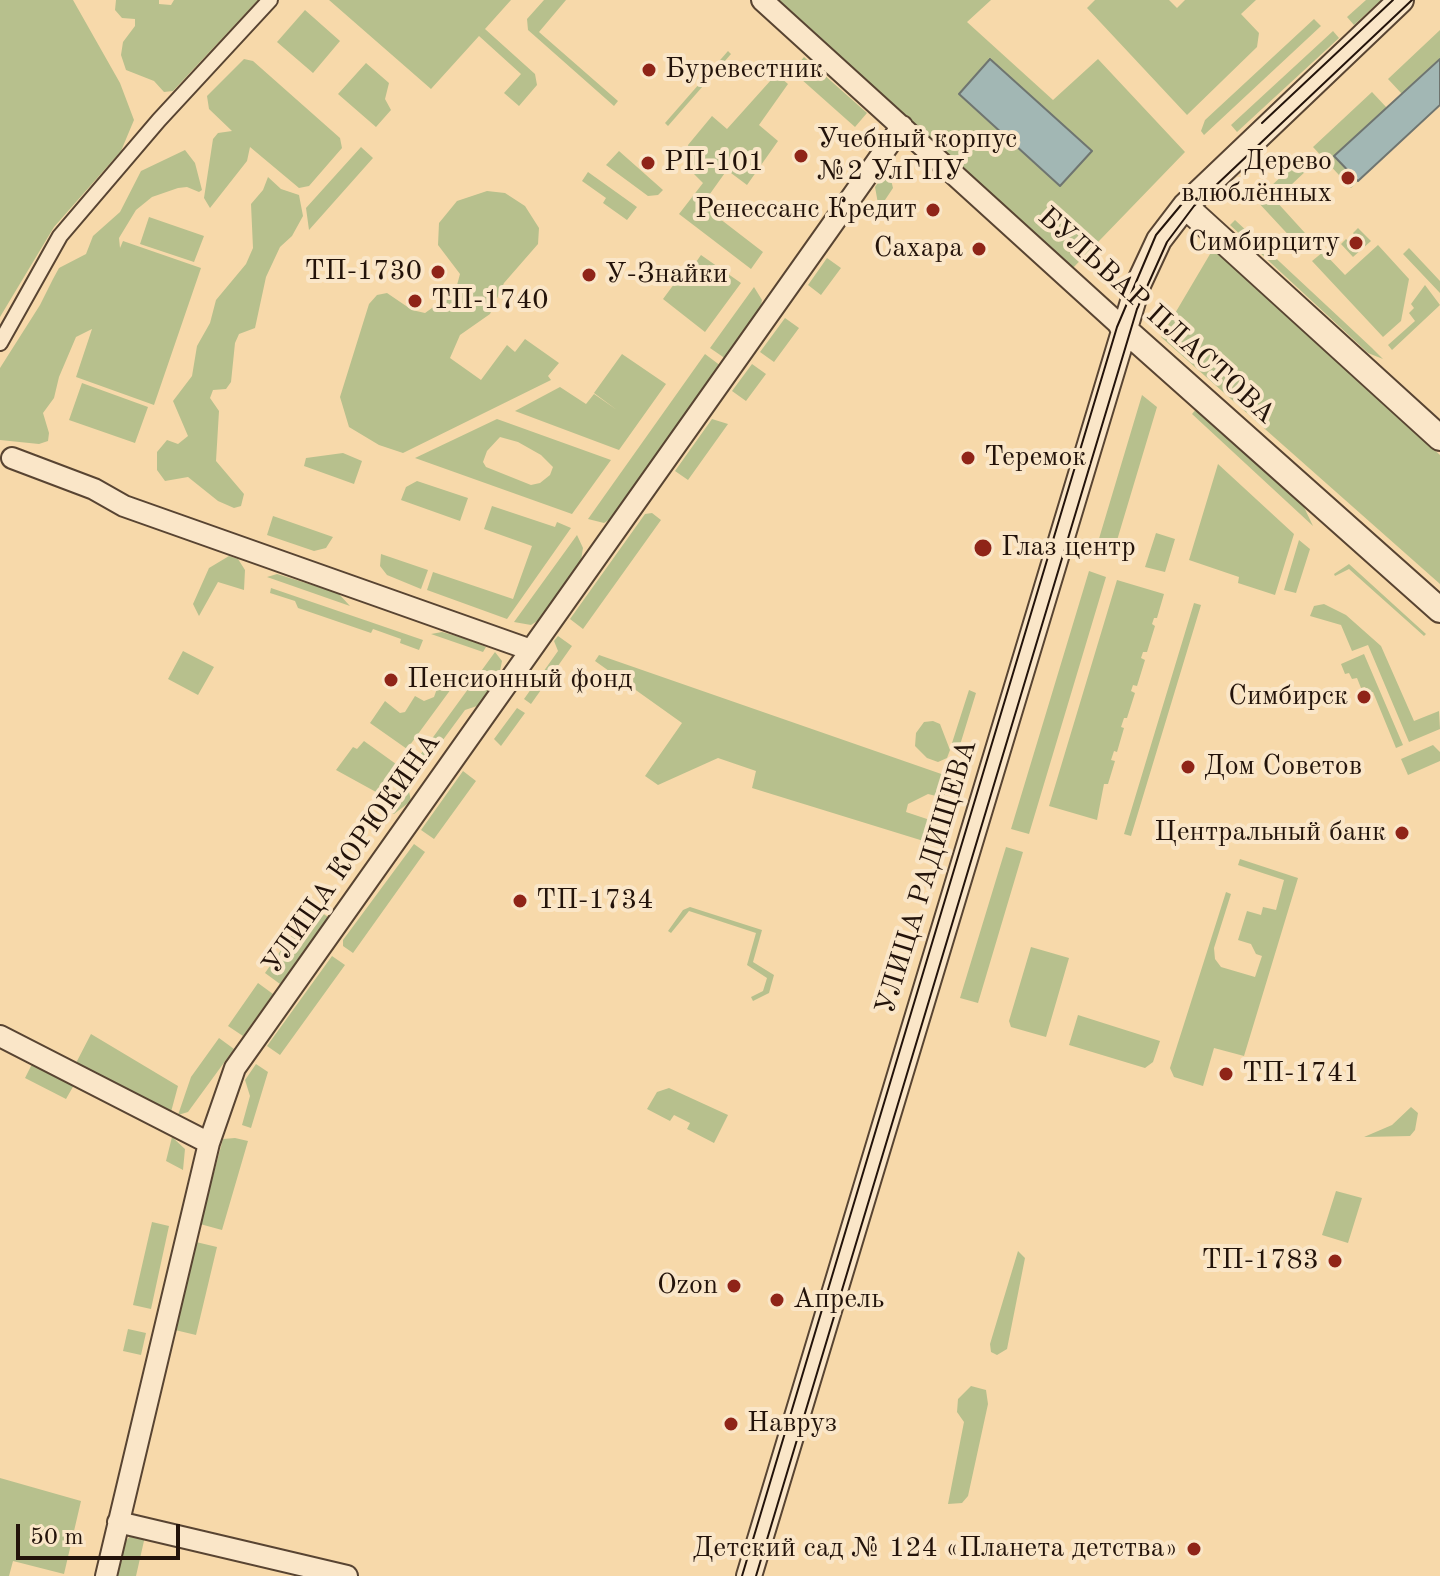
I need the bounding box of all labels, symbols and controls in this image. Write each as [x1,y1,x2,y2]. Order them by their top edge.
place label: Буревестник [665,53,823,87]
marker: Буревестник [640,61,658,79]
place label: Учебный корпус №2 УлГПУ [817,123,1017,189]
place label: Дерево влюблённых [1181,145,1332,211]
place label: РП-101 [664,146,764,180]
marker: Учебный корпус №2 УлГПУ [792,147,810,165]
marker: РП-101 [639,154,657,172]
marker: Дерево влюблённых [1339,169,1357,187]
place label: Ренессанс Кредит [695,193,917,227]
street label: БУЛЬВАР ПЛАСТОВА [1030,200,1282,432]
marker: Ренессанс Кредит [924,201,942,219]
place label: Симбирциту [1188,226,1340,260]
place label: Сахара [874,232,963,266]
marker: Симбирциту [1347,234,1365,252]
marker: Сахара [970,240,988,258]
place label: ТП-1730 [305,255,422,289]
place label: У-Знайки [605,258,728,292]
marker: ТП-1730 [429,263,447,281]
marker: У-Знайки [580,266,598,284]
place label: ТП-1740 [431,284,548,318]
marker: ТП-1740 [406,292,424,310]
place label: Теремок [984,441,1086,475]
marker: Теремок [959,449,977,467]
place label: Глаз центр [1001,531,1136,565]
marker: Глаз центр [972,537,994,559]
place label: Пенсионный фонд [407,663,632,697]
marker: Пенсионный фонд [382,671,400,689]
place label: Симбирск [1228,680,1348,714]
marker: Симбирск [1355,688,1373,706]
street label: УЛИЦА КОРЮКИНА [256,727,448,981]
street label: УЛИЦА РАДИЩЕВА [869,736,985,1018]
place label: Дом Советов [1204,750,1362,784]
marker: Дом Советов [1179,758,1197,776]
place label: Центральный банк [1154,816,1386,850]
marker: Центральный банк [1393,824,1411,842]
place label: ТП-1734 [536,884,653,918]
marker: ТП-1734 [511,892,529,910]
place label: ТП-1741 [1242,1057,1359,1091]
marker: ТП-1741 [1217,1065,1235,1083]
place label: ТП-1783 [1202,1244,1319,1278]
marker: ТП-1783 [1326,1252,1344,1270]
place label: Ozon [657,1269,718,1303]
marker: Ozon [725,1277,743,1295]
place label: Апрель [793,1283,884,1317]
marker: Апрель [768,1291,786,1309]
place label: Навруз [747,1407,837,1441]
marker: Навруз [722,1415,740,1433]
scale bar [20,1508,184,1558]
text: 50 m [30,1526,84,1550]
place label: Детский сад № 124 «Планета детства» [693,1532,1178,1566]
marker: Детский сад № 124 «Планета детства» [1185,1540,1203,1558]

